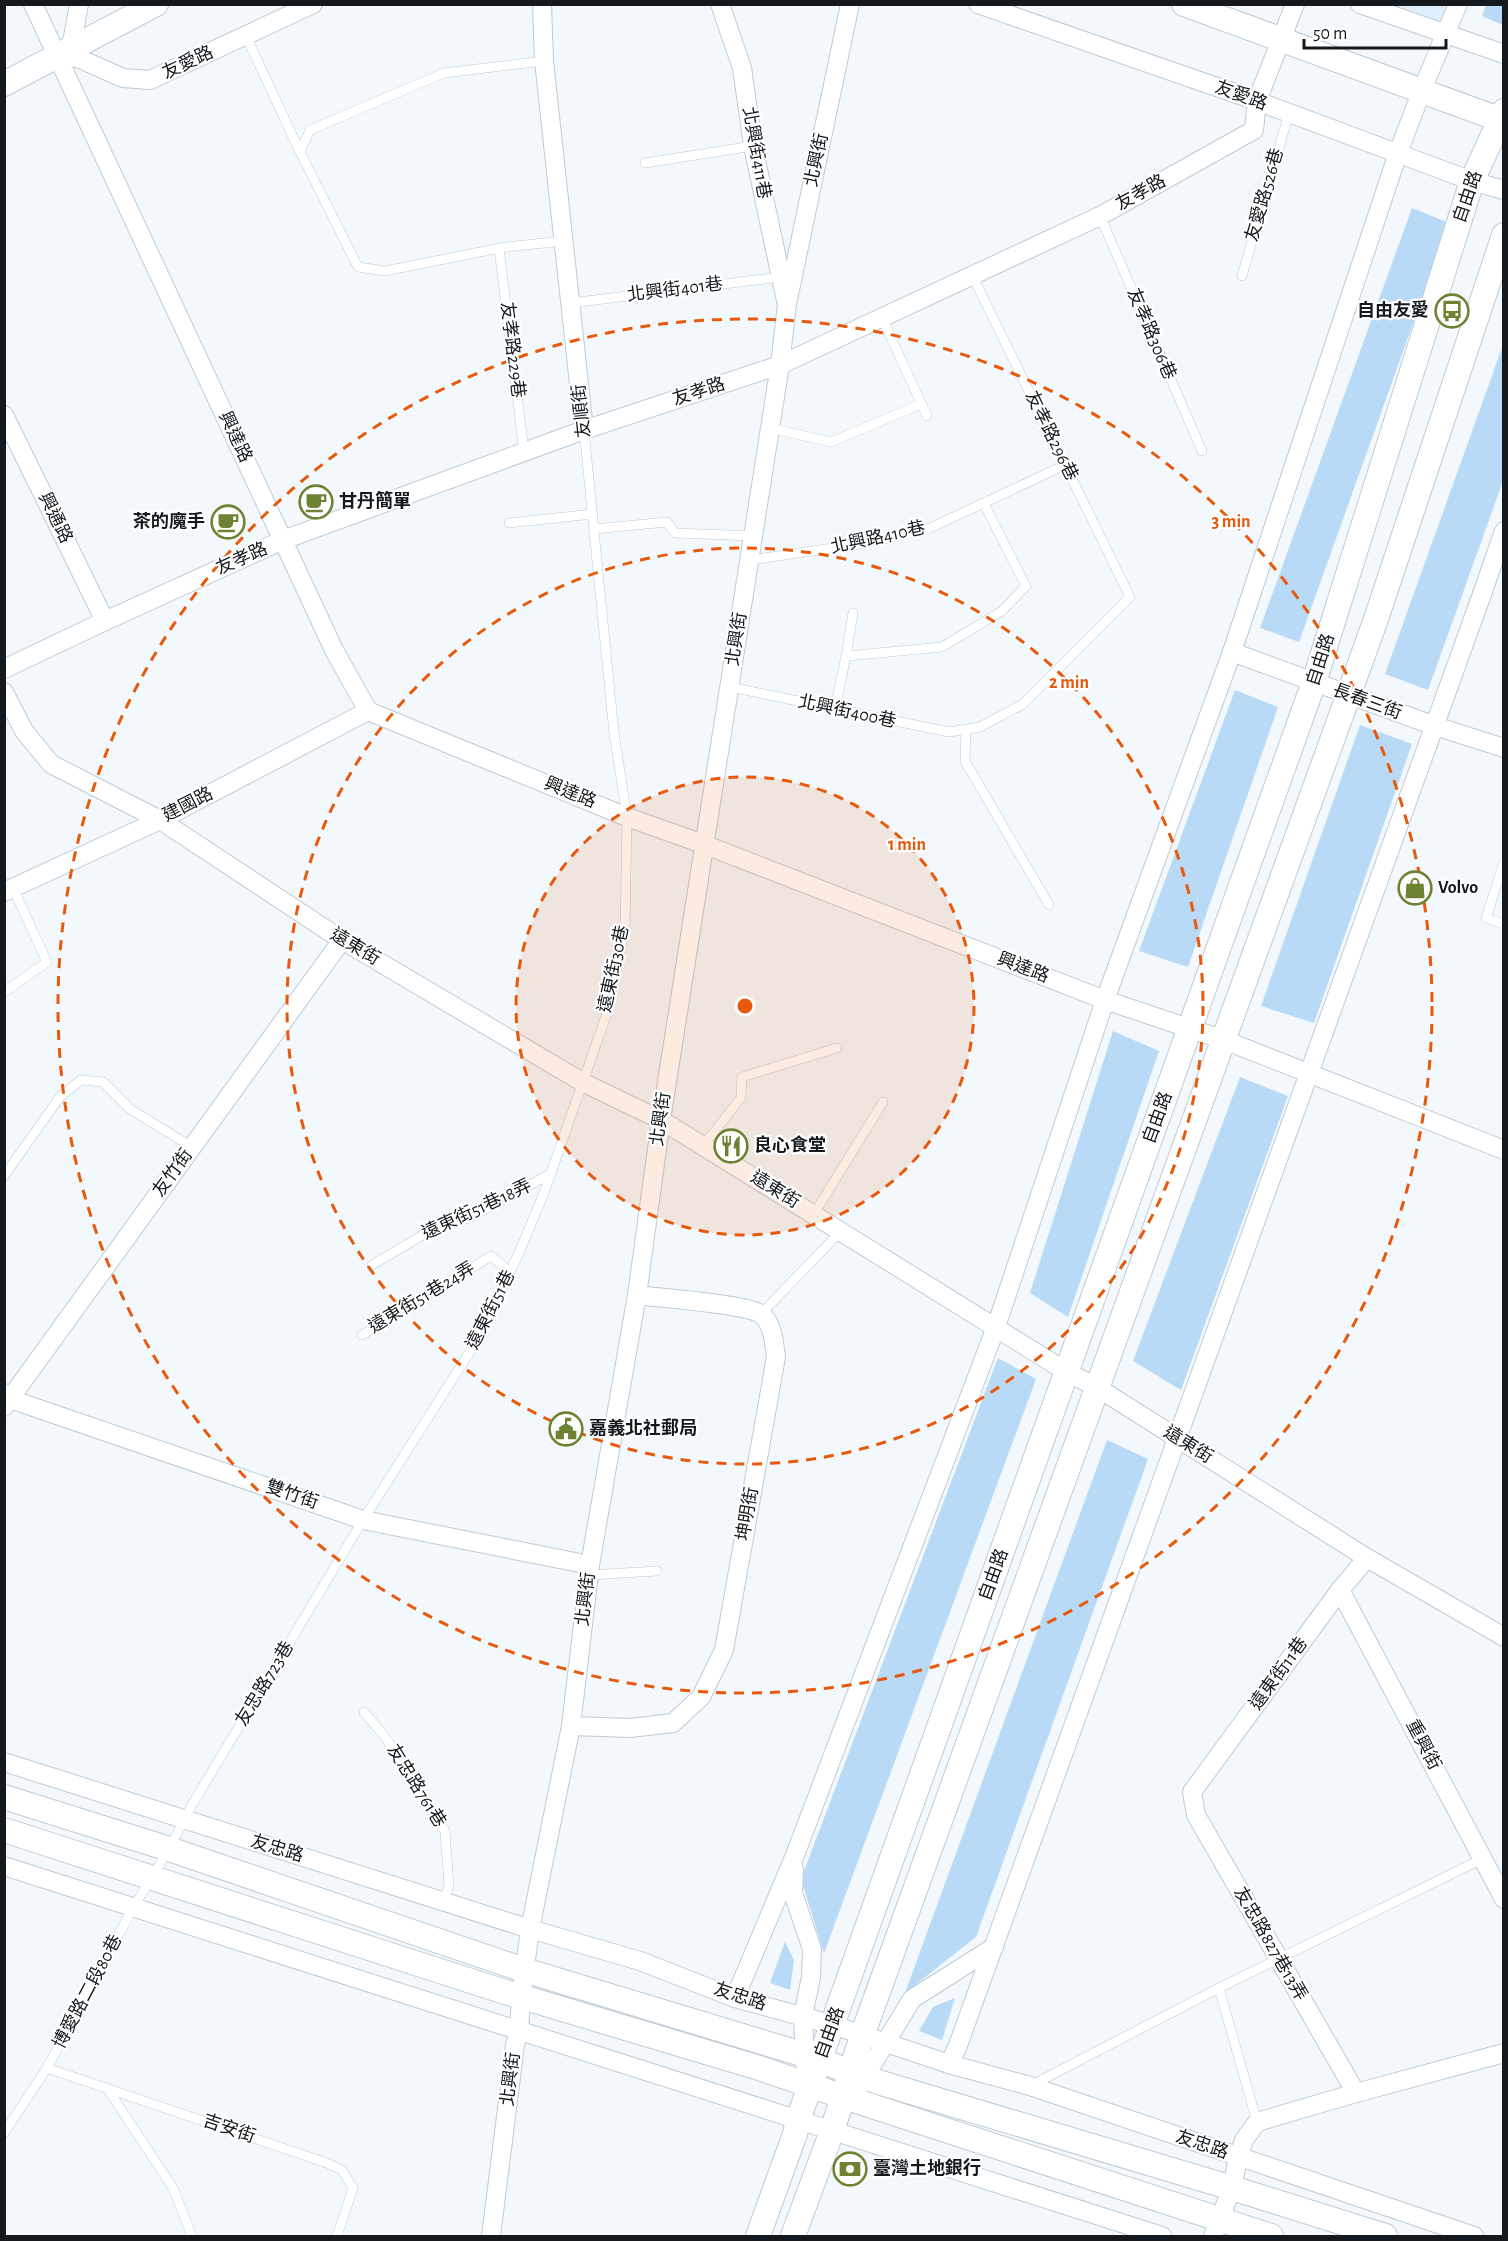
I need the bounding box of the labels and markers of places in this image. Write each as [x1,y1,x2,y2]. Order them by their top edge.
bus stop icon: 自由友愛 [1434,293,1470,329]
place label: 自由友愛 [1357,300,1429,320]
cafe icon: 甘丹簡單 [298,484,334,520]
place label: 甘丹簡單 [339,490,411,511]
cafe icon: 茶的魔手 [210,504,246,540]
place label: 茶的魔手 [133,511,205,531]
shop icon: Volvo [1397,870,1433,906]
place label: Volvo [1438,879,1478,897]
centre of rings [735,996,755,1016]
restaurant icon: 良心食堂 [713,1128,749,1164]
place label: 良心食堂 [754,1135,826,1155]
public building icon: 嘉義北社郵局 [548,1411,584,1447]
place label: 嘉義北社郵局 [589,1417,697,1438]
bank icon: 臺灣土地銀行 [832,2151,868,2187]
place label: 臺灣土地銀行 [873,2157,981,2178]

